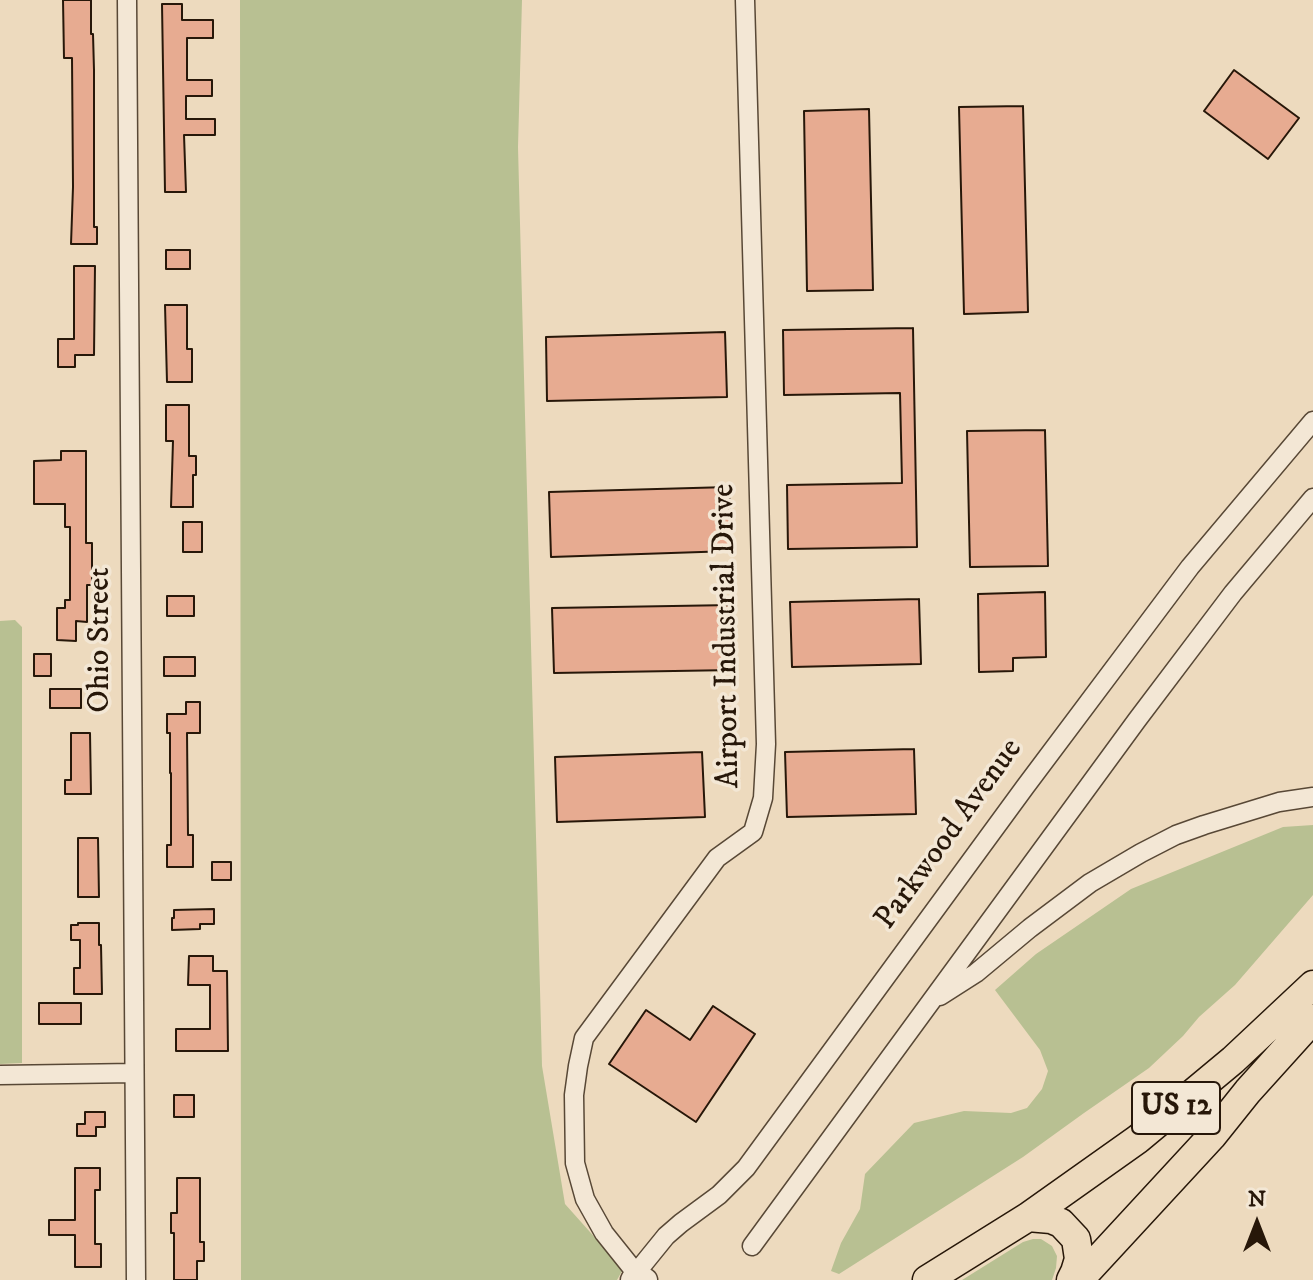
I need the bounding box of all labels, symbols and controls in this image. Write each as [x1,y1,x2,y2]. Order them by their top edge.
street label: Airport Industrial Drive [706,483,750,789]
street label: Ohio Street [82,567,120,713]
street label: Parkwood Avenue [868,732,1032,938]
road number: US 12 [1132,1082,1220,1134]
north arrow [1217,1184,1297,1264]
text: N [1248,1186,1266,1213]

